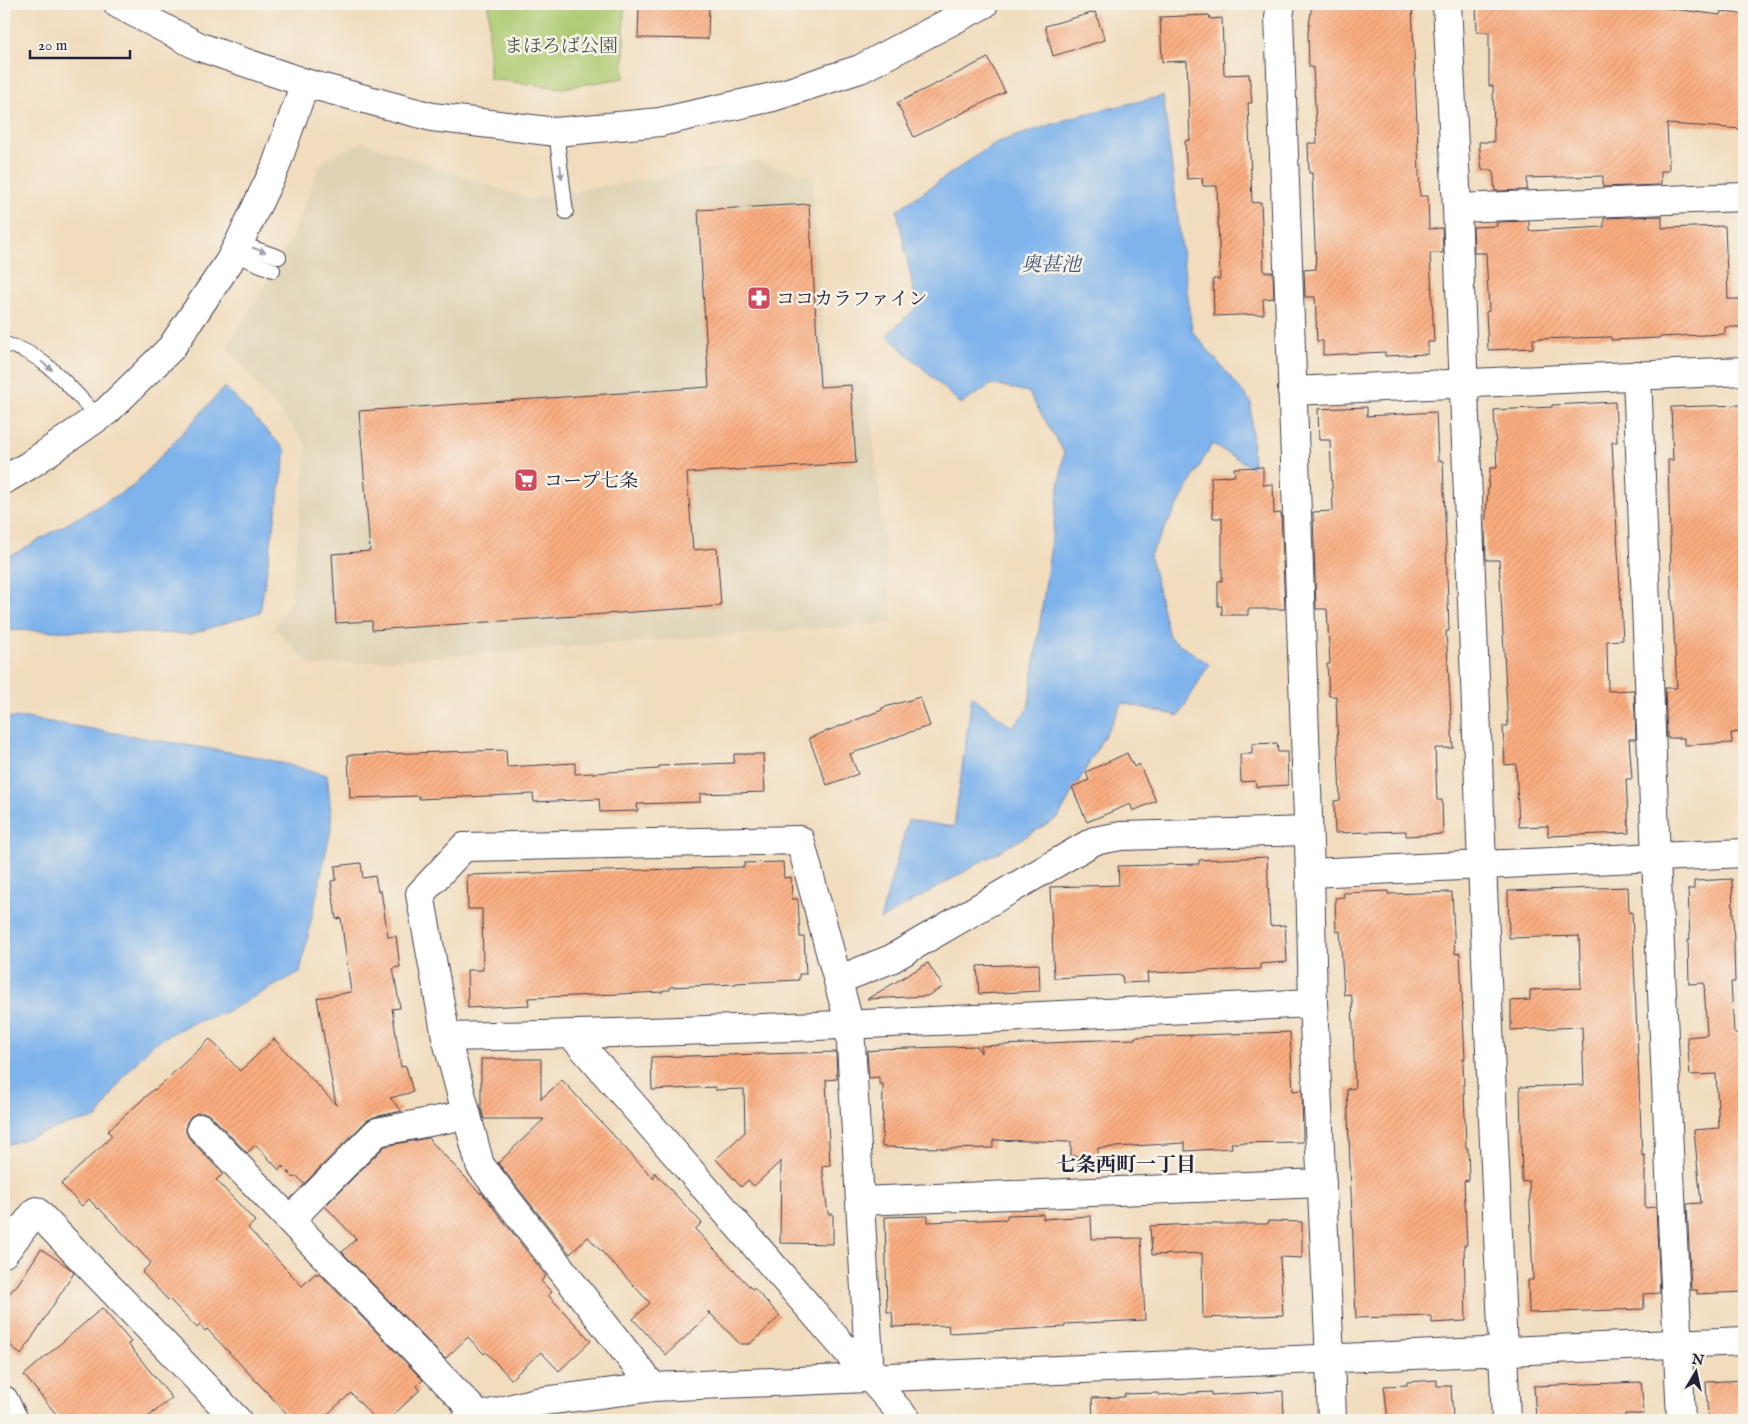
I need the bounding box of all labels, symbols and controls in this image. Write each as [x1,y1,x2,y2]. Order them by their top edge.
scale bar [30,28,130,60]
park label: まほろば公園 [504,35,618,59]
text: 20 m [38,36,68,55]
one-way arrow [557,164,565,180]
one-way arrow [252,246,267,254]
water label: 奥甚池 [1021,253,1083,278]
pharmacy icon: ココカラファイン [746,285,772,311]
place label: ココカラファイン [776,288,928,312]
one-way arrow [40,361,53,372]
supermarket icon: コープ七条 [513,467,539,493]
place label: コープ七条 [544,470,638,494]
district label: 七条西町一丁目 [1056,1153,1196,1178]
north arrow [1670,1346,1720,1396]
text: N [1689,1350,1705,1370]

